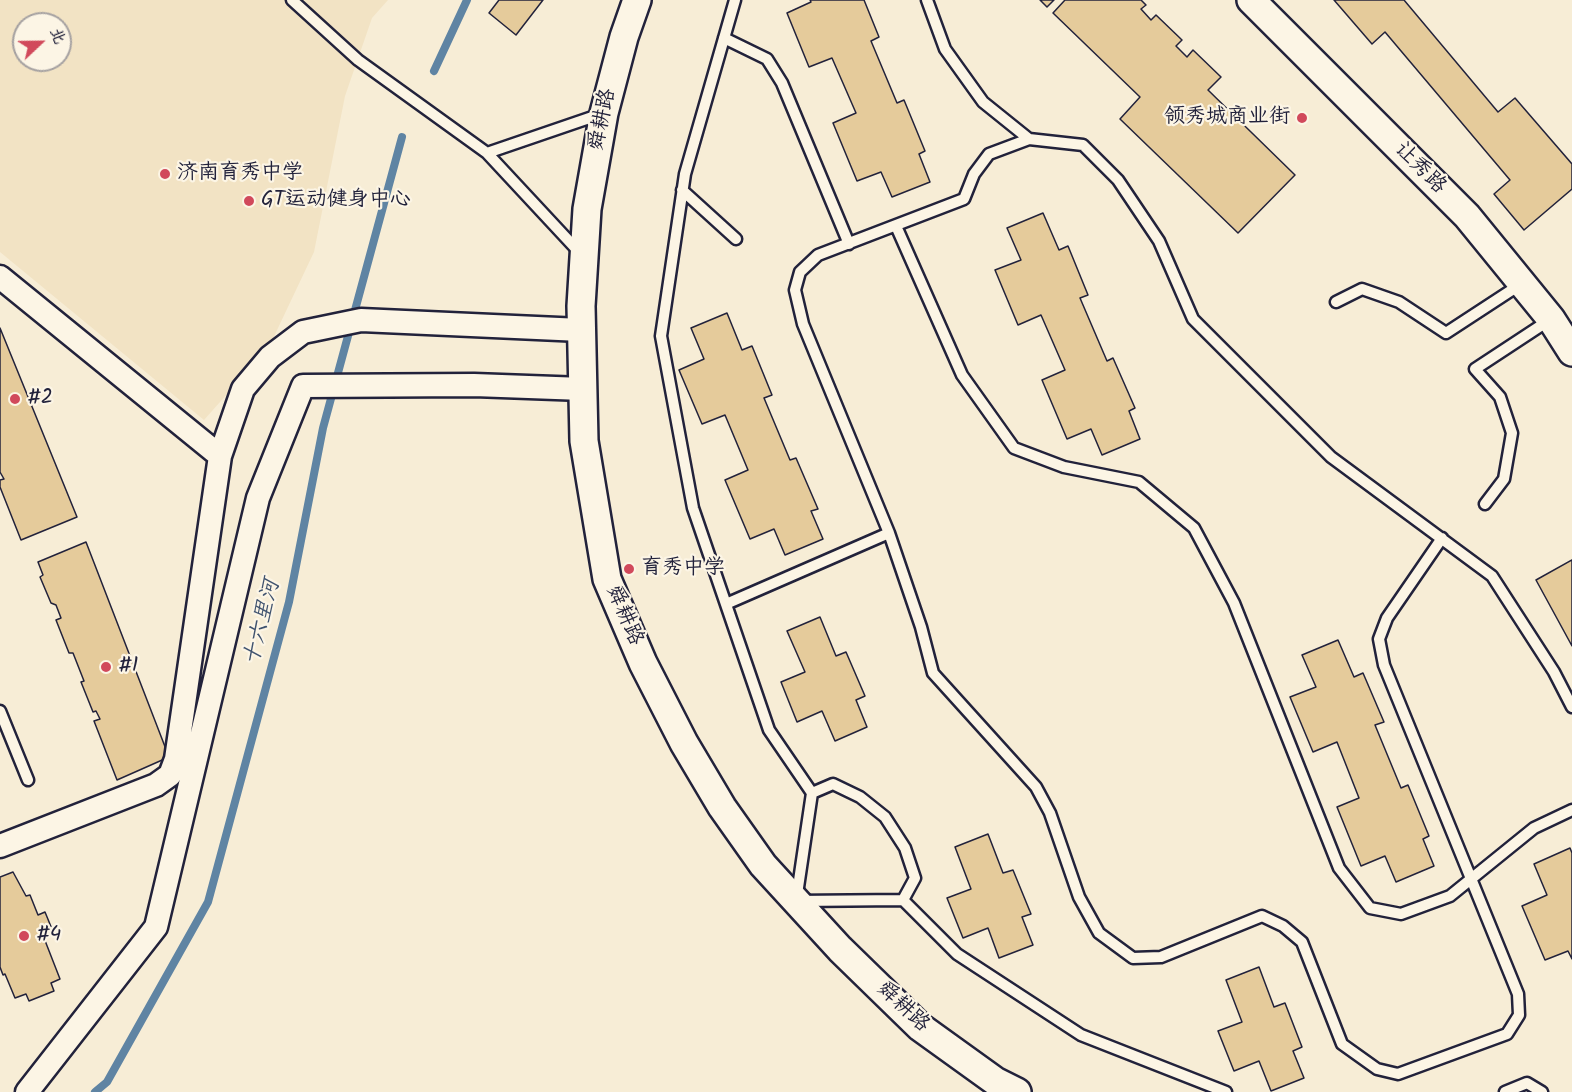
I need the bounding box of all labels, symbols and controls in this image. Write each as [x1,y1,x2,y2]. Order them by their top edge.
north arrow [12,12,72,72]
text: 北 [43,24,72,48]
street label: 舜耕路 [585,87,623,153]
place label: 领秀城商业街 [1164,105,1290,131]
marker: 领秀城商业街 [1295,111,1309,125]
street label: 让秀路 [1388,138,1450,200]
place label: 济南育秀中学 [177,161,303,187]
marker: 济南育秀中学 [158,167,172,181]
place label: GT运动健身中心 [261,188,411,214]
marker: GT运动健身中心 [242,194,256,208]
place label: #2 [27,386,53,412]
marker: #2 [8,392,22,406]
place label: 育秀中学 [641,556,725,582]
marker: 育秀中学 [622,562,636,576]
water label: 十六里河 [241,577,287,669]
street label: 舜耕路 [599,582,647,650]
place label: #1 [118,654,138,680]
marker: #1 [99,660,113,674]
place label: #4 [36,923,61,949]
marker: #4 [17,929,31,943]
street label: 舜耕路 [870,977,934,1039]

